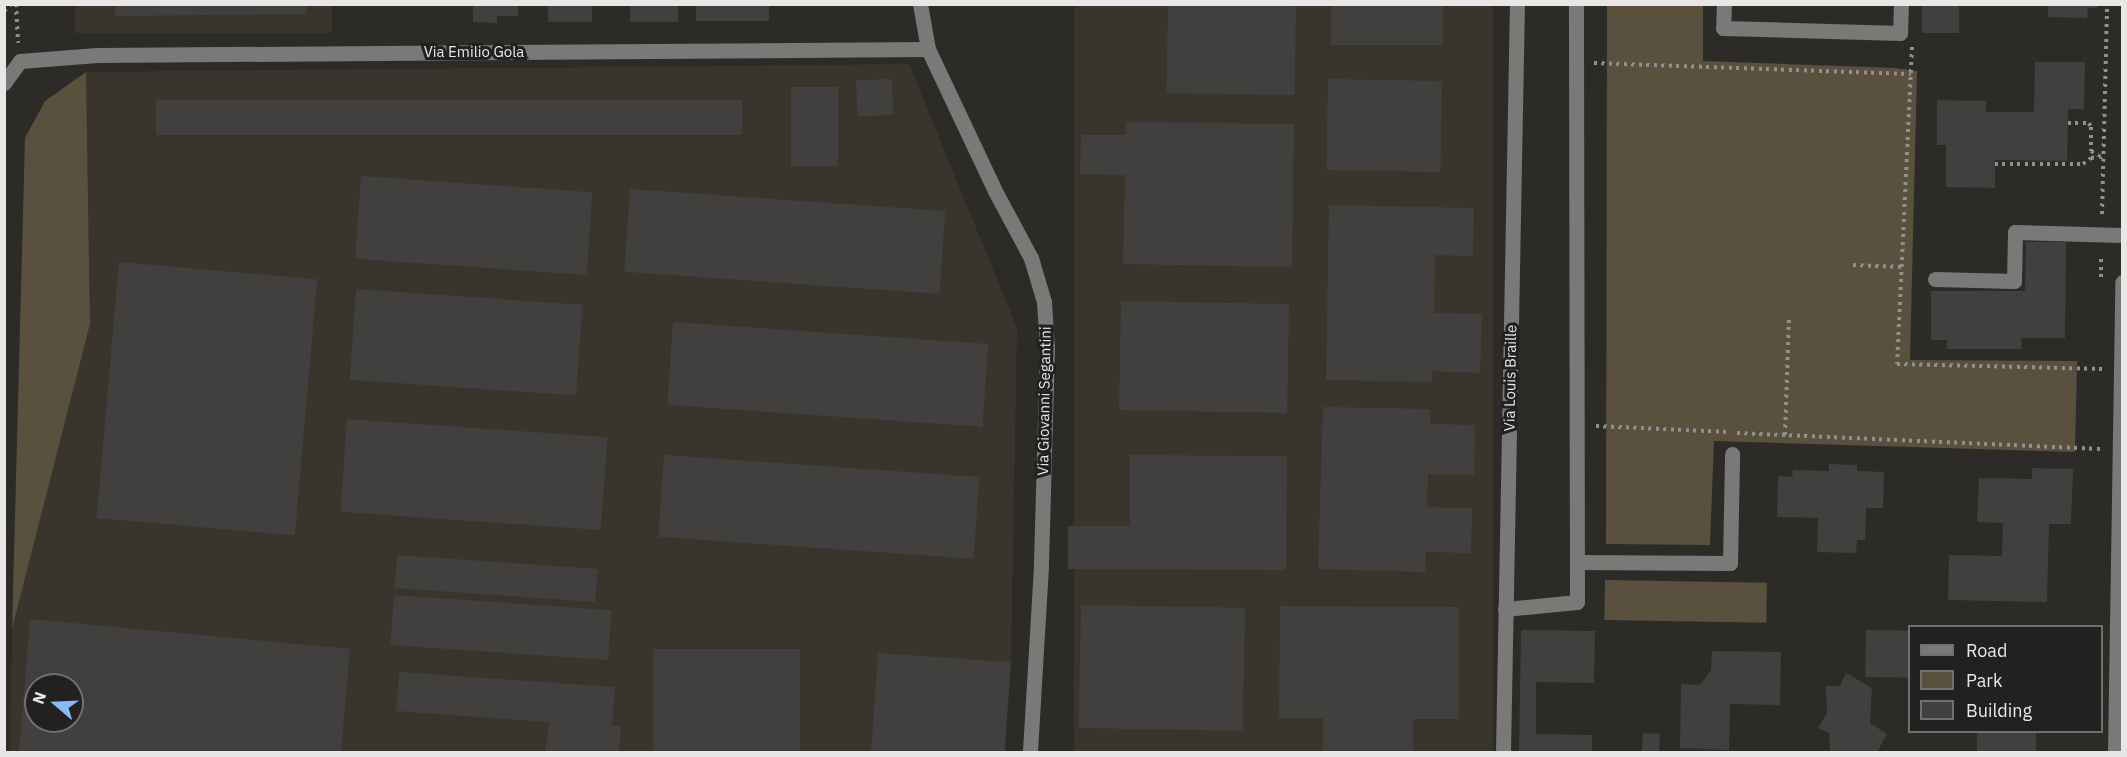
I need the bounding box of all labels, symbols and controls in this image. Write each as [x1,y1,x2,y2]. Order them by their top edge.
street label: Via Emilio Gola [424,43,524,61]
street label: Via Louis Braille [1500,325,1520,431]
street label: Via Giovanni Segantini [1034,326,1054,476]
legend [1908,625,2103,733]
text: Road [1966,639,2007,662]
text: Park [1966,669,2002,692]
north arrow [24,673,84,733]
text: N [28,689,50,707]
text: Building [1966,699,2032,722]

